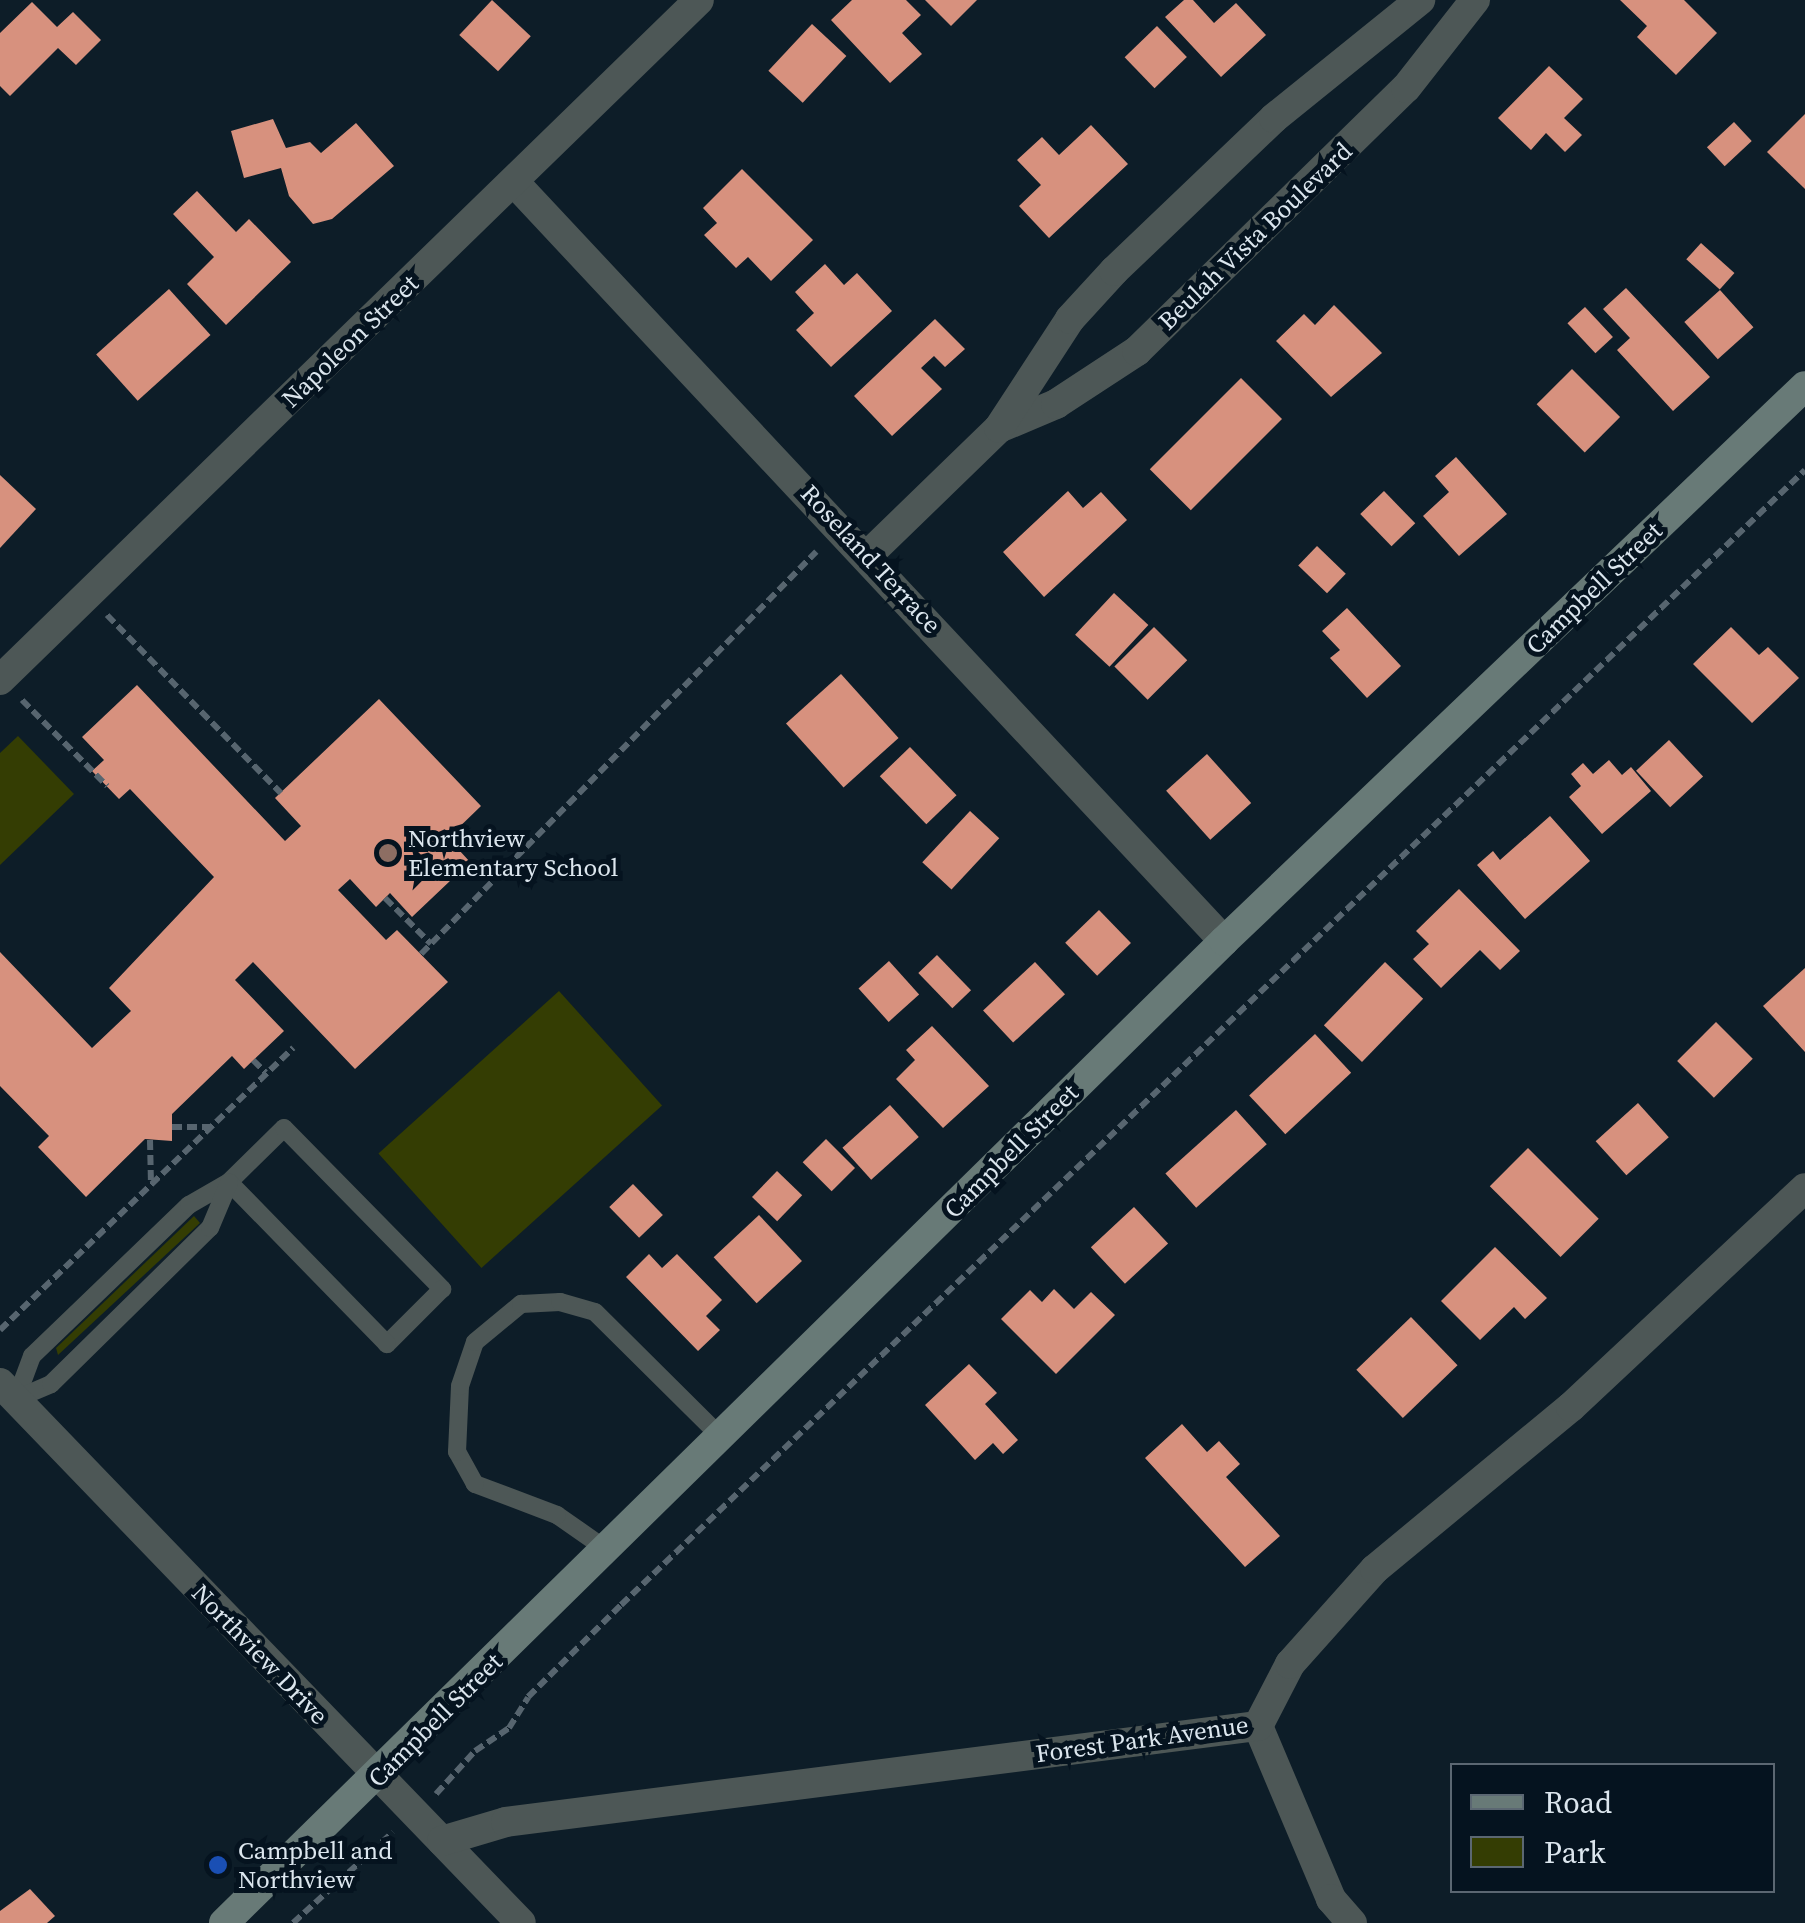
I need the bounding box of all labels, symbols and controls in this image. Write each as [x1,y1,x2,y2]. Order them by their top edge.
street label: Beulah Vista Boulevard [1152,136,1358,336]
street label: Napoleon Street [276,268,424,414]
street label: Roseland Terrace [794,478,948,640]
street label: Campbell Street [1520,516,1668,660]
place label: Northview Elementary School [408,824,618,883]
marker: Northview Elementary School [377,842,399,864]
street label: Campbell Street [938,1078,1084,1224]
street label: Northview Drive [186,1578,334,1730]
street label: Campbell Street [362,1647,508,1793]
street label: Forest Park Avenue [1034,1709,1250,1769]
legend [1450,1763,1775,1893]
text: Road [1544,1782,1612,1823]
text: Park [1544,1832,1606,1873]
place label: Campbell and Northview [238,1836,392,1895]
marker: Campbell and Northview [207,1854,229,1876]

